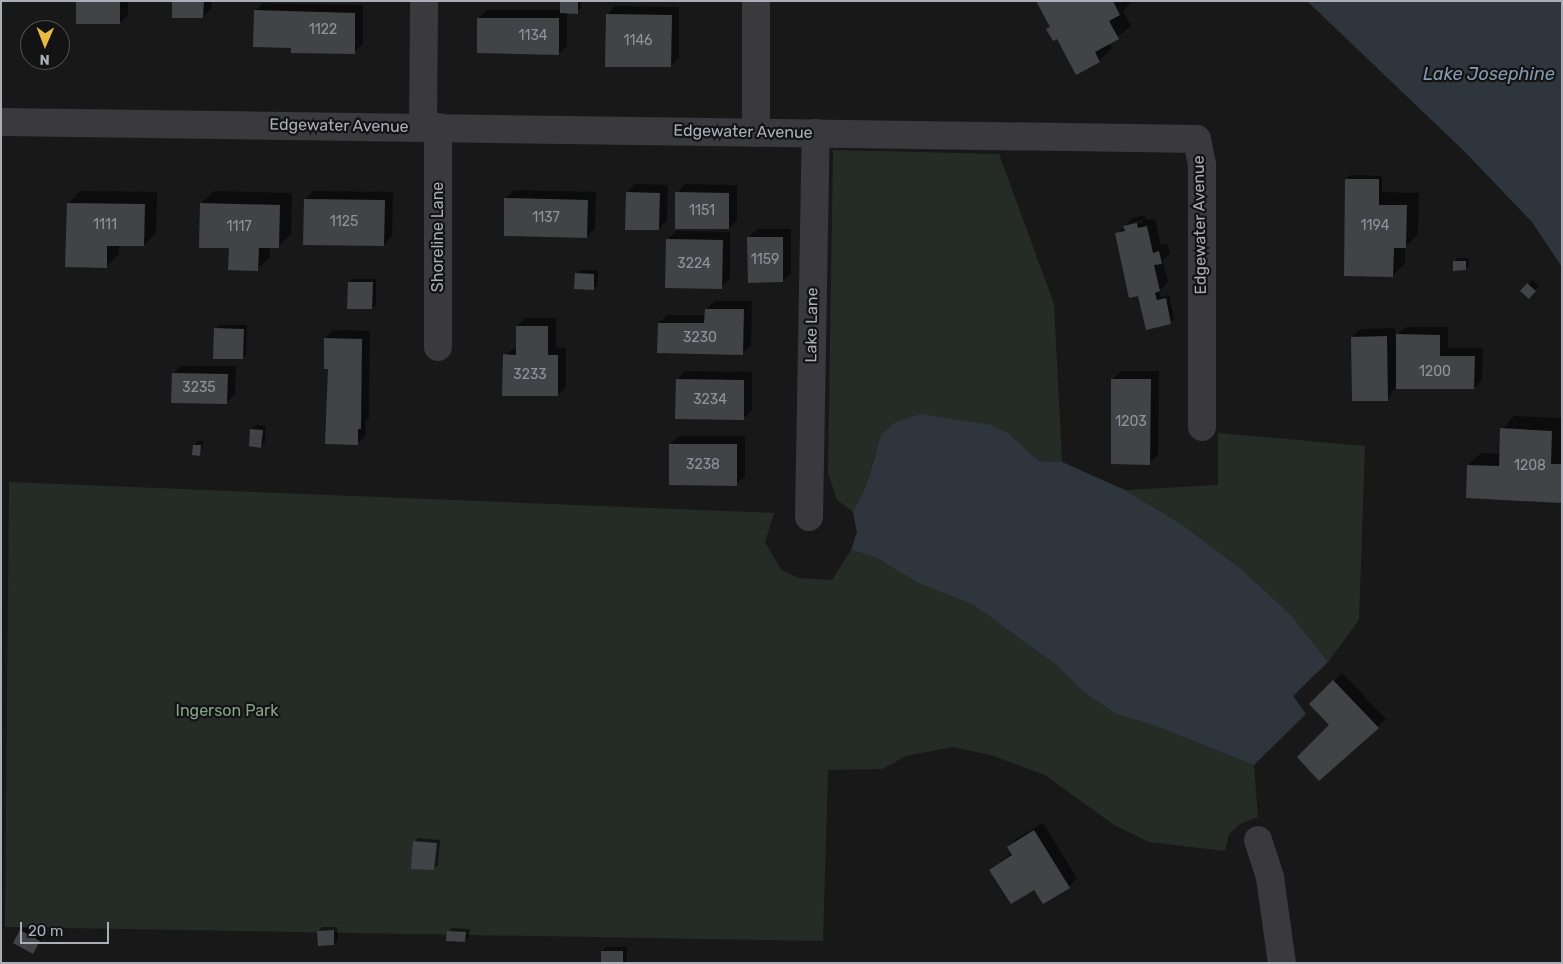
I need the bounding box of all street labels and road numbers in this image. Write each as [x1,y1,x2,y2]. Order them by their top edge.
street label: Edgewater Avenue [269,115,409,137]
street label: Edgewater Avenue [673,121,813,143]
street label: Edgewater Avenue [1189,155,1211,295]
street label: Shoreline Lane [428,182,448,292]
street label: Lake Lane [802,287,822,363]

